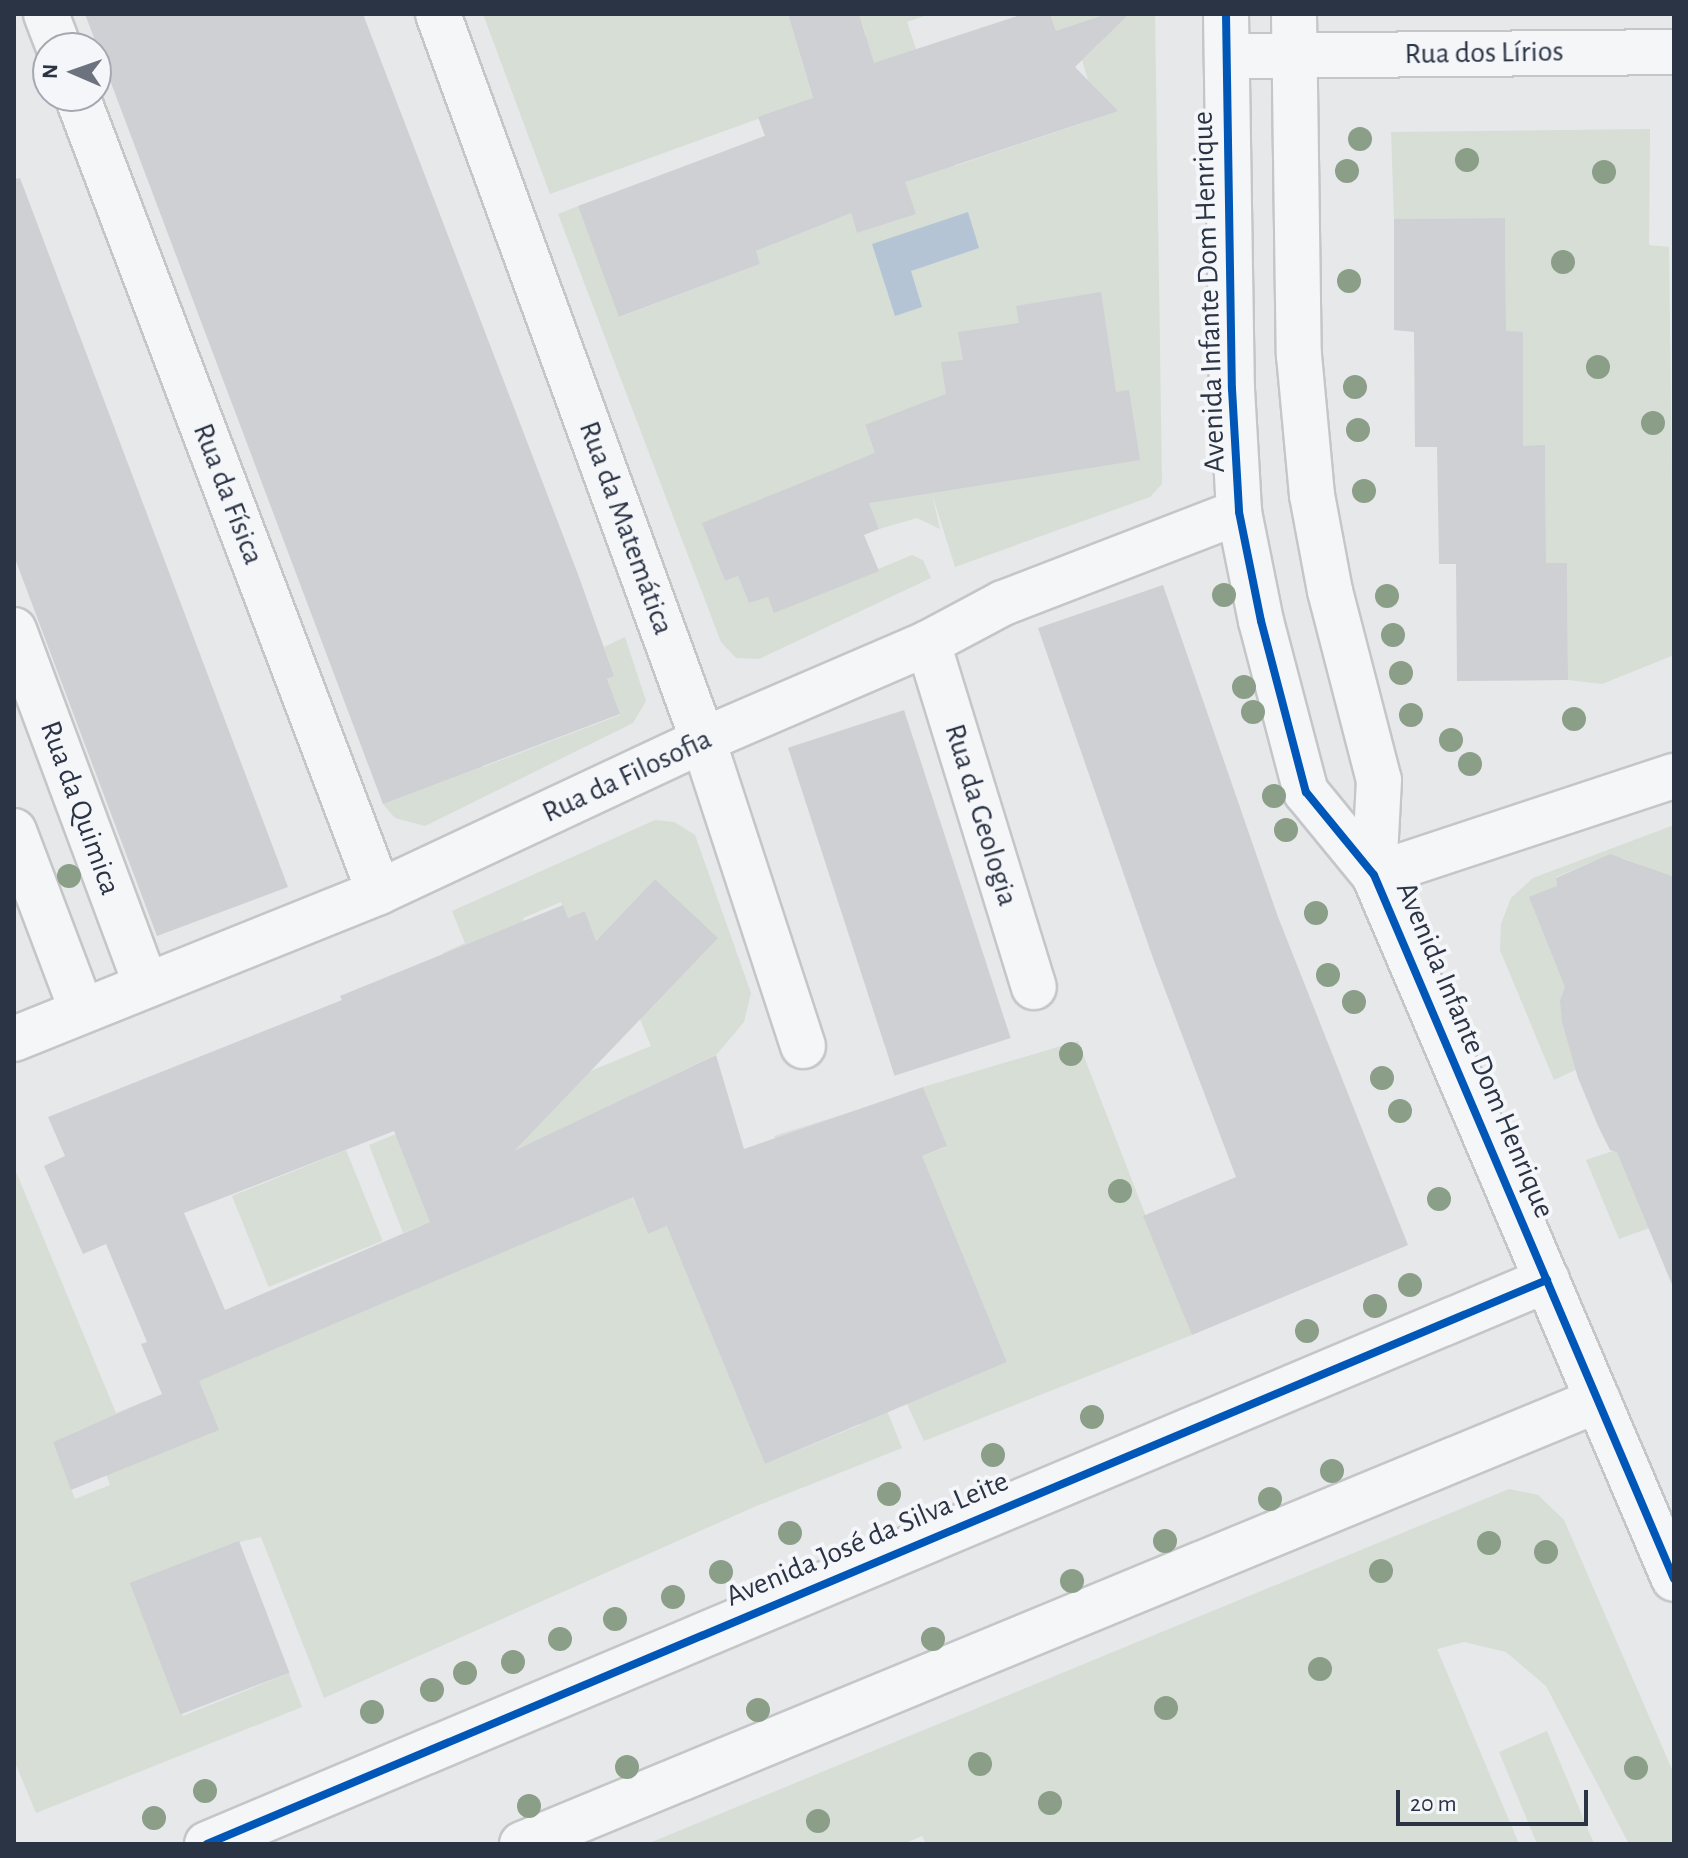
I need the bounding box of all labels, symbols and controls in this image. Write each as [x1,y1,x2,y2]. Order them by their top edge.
north arrow [32,32,112,112]
street label: Rua dos Lírios [1404,34,1564,72]
text: N [39,63,61,79]
street label: Avenida Infante Dom Henrique [1185,111,1233,473]
street label: Rua da Matemática [571,416,681,640]
street label: Rua da Física [185,418,271,570]
street label: Rua da Quimica [32,716,128,900]
street label: Rua da Geologia [936,720,1026,910]
street label: Rua da Filosofia [537,721,717,831]
street label: Avenida Infante Dom Henrique [1388,877,1562,1223]
street label: Avenida José da Silva Leite [720,1463,1014,1615]
scale bar [1400,1774,1592,1824]
text: 20 m [1410,1792,1457,1816]

